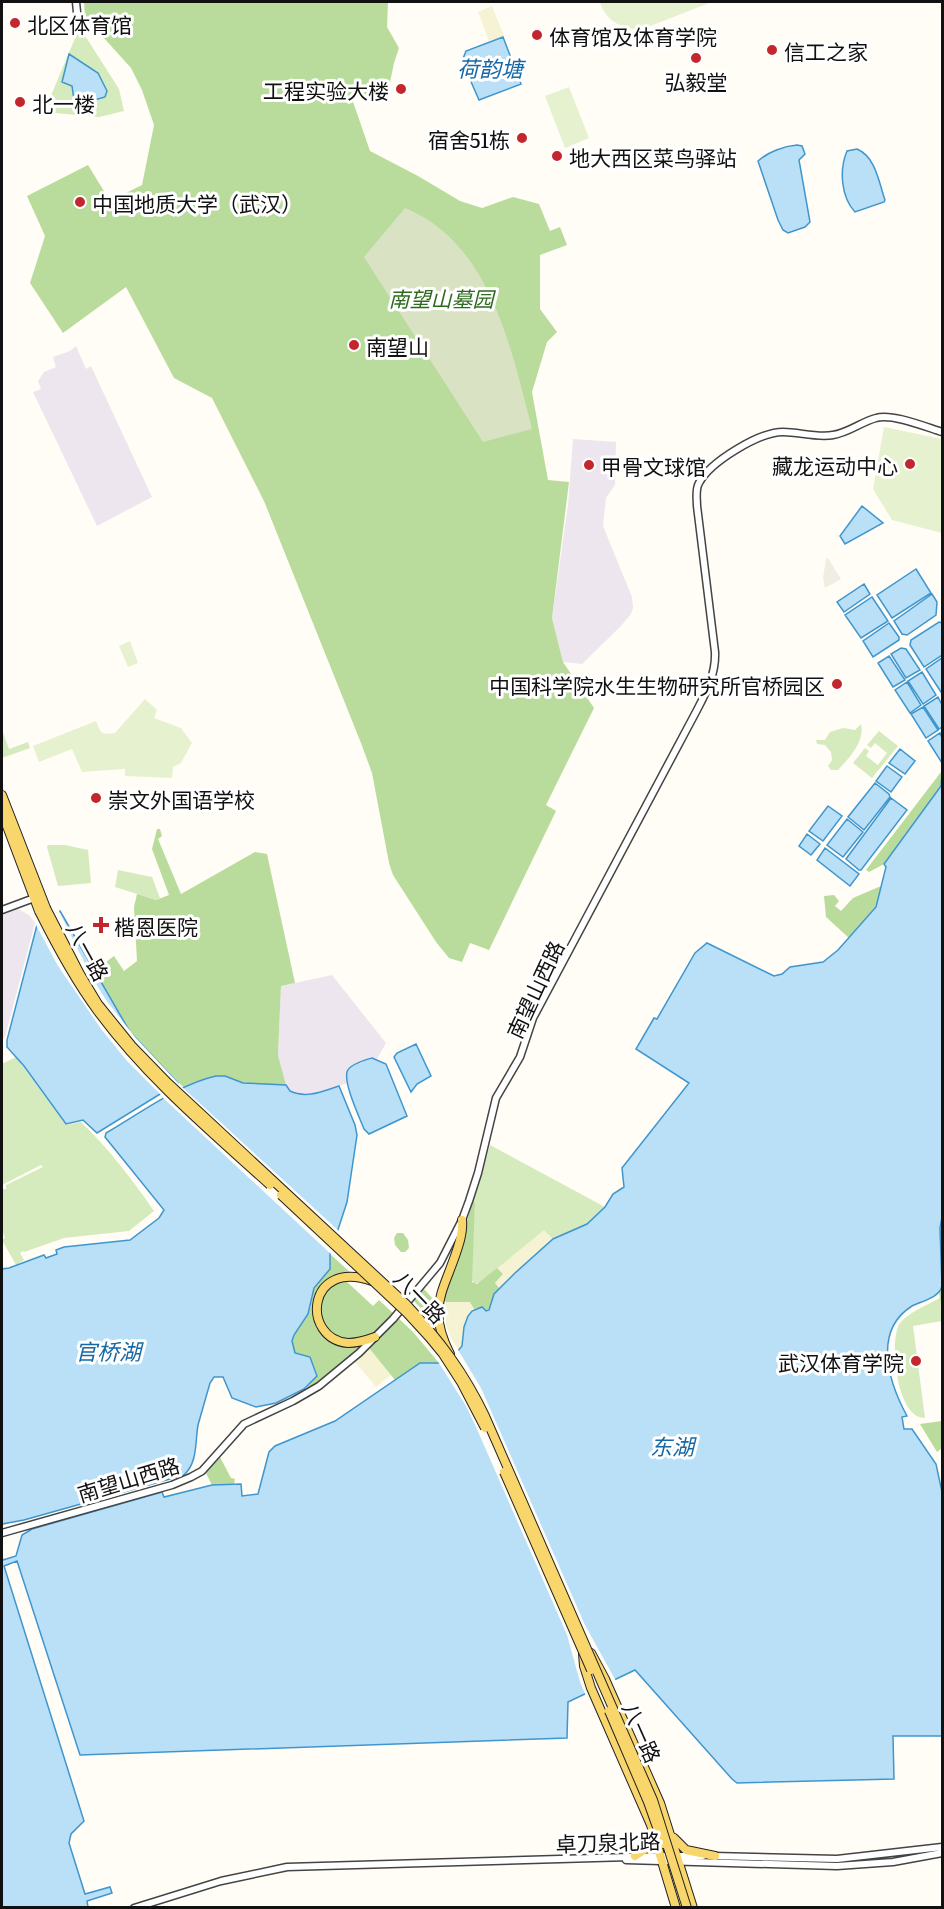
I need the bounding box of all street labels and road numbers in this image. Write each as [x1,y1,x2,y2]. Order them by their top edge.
street label: 八一路 [60,916,118,986]
street label: 南望山西路 [498,935,570,1043]
street label: 八一路 [388,1263,454,1329]
street label: 南望山西路 [73,1448,183,1508]
street label: 八一路 [616,1697,670,1767]
street label: 卓刀泉北路 [555,1824,661,1858]

